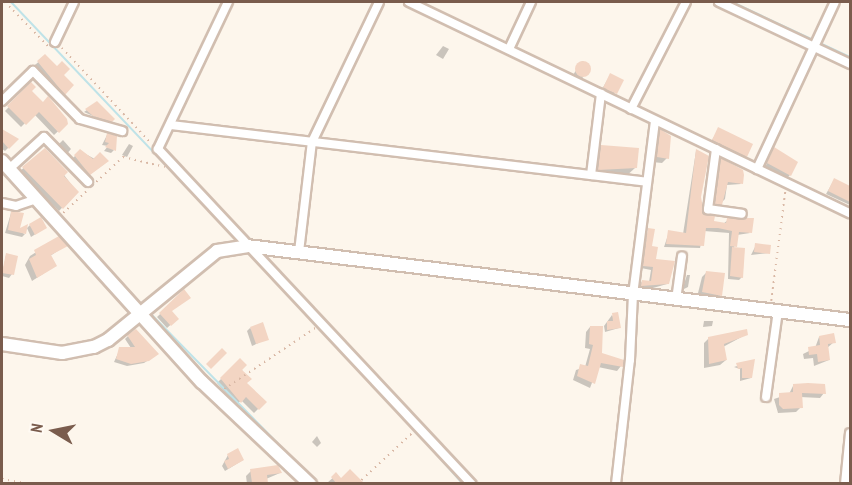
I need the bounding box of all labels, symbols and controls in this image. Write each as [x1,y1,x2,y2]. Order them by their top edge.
north arrow [24,401,84,461]
text: N [26,422,47,434]

